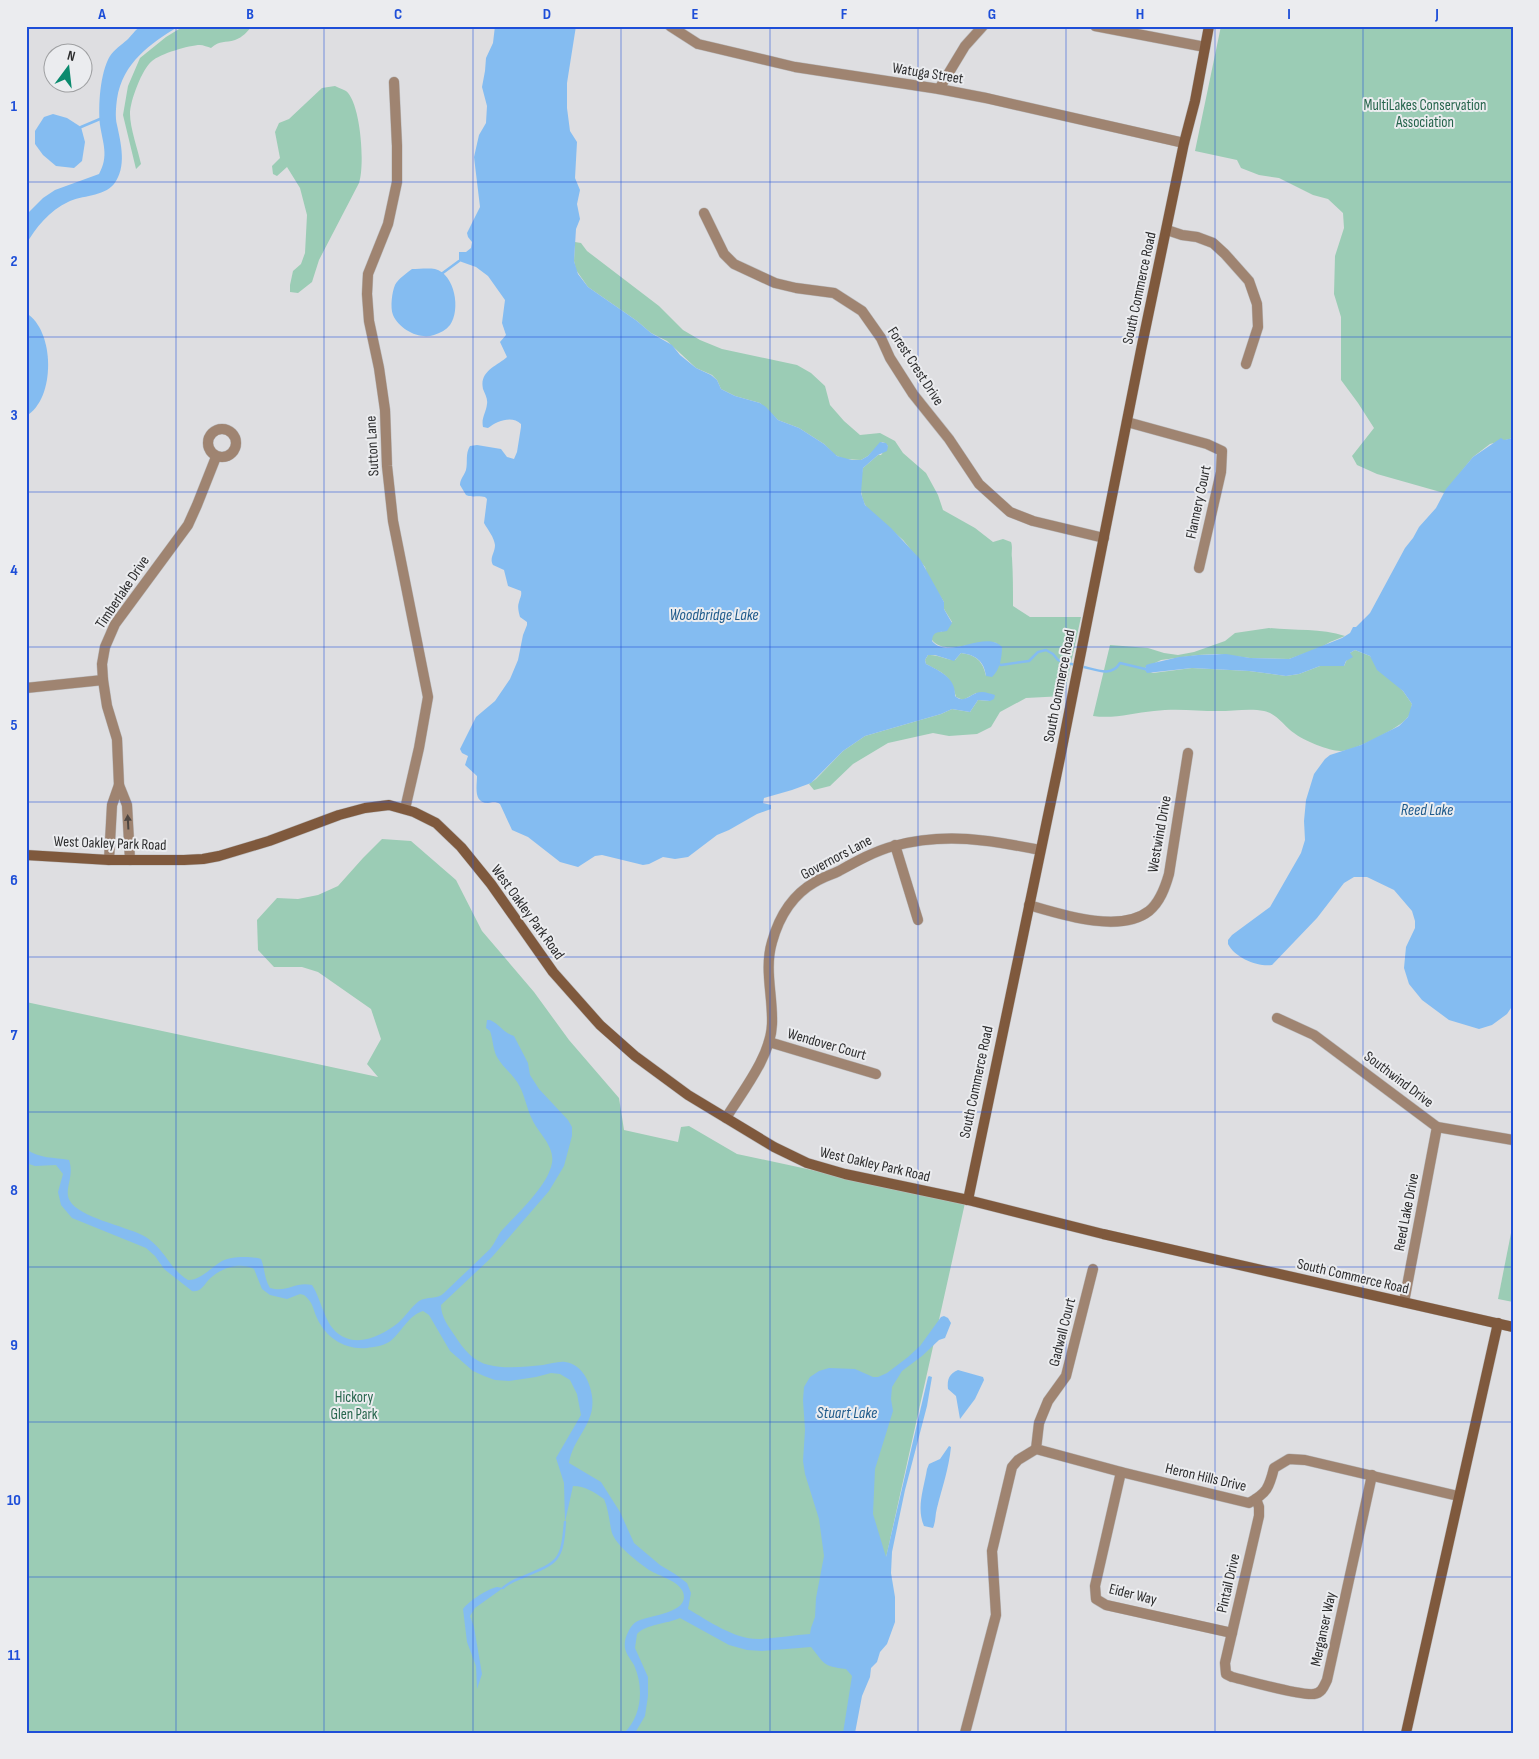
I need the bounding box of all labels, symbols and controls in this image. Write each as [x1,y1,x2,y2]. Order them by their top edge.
text: A [97,5,106,24]
text: B [246,5,254,24]
text: C [394,5,402,24]
text: D [543,5,551,24]
text: E [692,5,699,24]
text: F [841,5,848,24]
text: G [988,5,996,24]
text: H [1136,5,1144,24]
text: I [1287,5,1291,24]
text: J [1434,5,1439,24]
north arrow [42,42,92,92]
text: N [65,47,77,65]
street label: Watuga Street [891,59,965,89]
park label: MultiLakes Conservation Association [1364,96,1486,132]
text: 1 [11,97,18,116]
street label: South Commerce Road [1118,230,1161,346]
text: 2 [10,252,18,271]
street label: Forest Crest Drive [883,323,948,409]
text: 3 [10,406,18,425]
street label: Sutton Lane [361,415,384,477]
street label: Flannery Court [1181,463,1216,540]
street label: Timberlake Drive [91,552,154,632]
text: 4 [10,561,18,580]
water label: Woodbridge Lake [669,606,759,625]
street label: South Commerce Road [1039,628,1080,744]
text: 5 [10,716,18,735]
street label: Westwind Drive [1143,794,1176,874]
water label: Reed Lake [1401,801,1453,820]
one-way arrow [123,814,131,830]
street label: Governors Lane [797,831,875,884]
street label: West Oakley Park Road [53,832,167,855]
street label: West Oakley Park Road [487,861,568,964]
text: 6 [10,871,18,890]
street label: Wendover Court [785,1024,869,1065]
street label: South Commerce Road [955,1024,998,1140]
text: 7 [11,1026,18,1045]
street label: Southwind Drive [1360,1047,1437,1112]
street label: West Oakley Park Road [818,1143,932,1186]
street label: Reed Lake Drive [1390,1172,1423,1253]
text: 8 [10,1181,18,1200]
street label: South Commerce Road [1295,1254,1411,1299]
street label: Gadwall Court [1045,1295,1080,1368]
text: 9 [10,1336,18,1355]
park label: Hickory Glen Park [330,1388,378,1424]
water label: Stuart Lake [817,1404,877,1423]
street label: Heron Hills Drive [1163,1459,1248,1496]
text: 10 [7,1491,21,1510]
street label: Pintail Drive [1212,1552,1245,1615]
street label: Eider Way [1107,1579,1159,1610]
street label: Merganser Way [1306,1590,1341,1668]
text: 11 [8,1646,21,1665]

